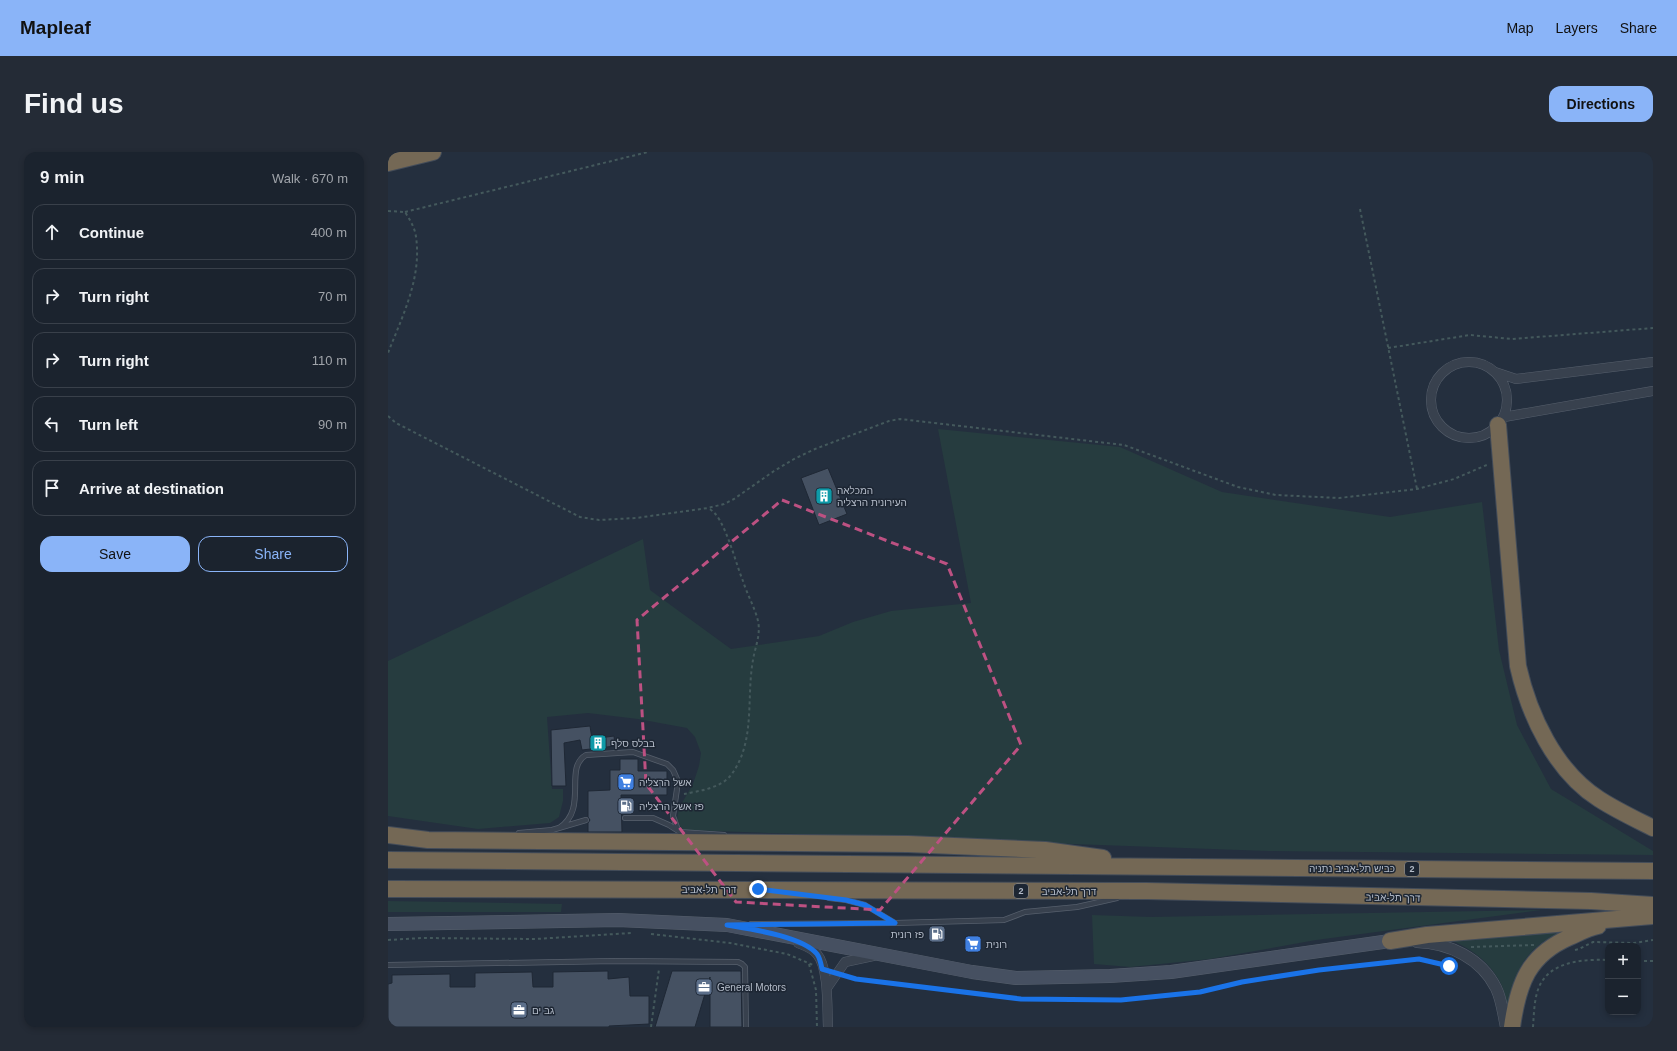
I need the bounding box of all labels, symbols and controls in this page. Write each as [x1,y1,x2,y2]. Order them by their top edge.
text: Mapleaf [20,17,91,38]
text: Map [1506,20,1534,36]
text: Layers [1556,20,1598,36]
text: Share [1620,20,1657,36]
button: Directions [1549,86,1653,122]
text: Find us [24,88,124,119]
text: 9 min [40,168,84,187]
text: Walk · 670 m [272,171,348,186]
icon: ahead [41,221,63,243]
text: Continue [79,224,144,241]
text: 400 m [311,225,347,240]
icon: right [41,285,63,307]
text: Turn right [79,288,149,305]
text: 70 m [318,289,347,304]
icon: right [41,349,63,371]
text: Turn right [79,352,149,369]
text: 110 m [312,353,347,368]
icon: left [41,413,63,435]
text: Turn left [79,416,138,433]
text: 90 m [318,417,347,432]
icon: arrive [41,477,63,499]
text: Arrive at destination [79,480,224,497]
place label: המכלאה העירונית הרצליה [837,485,907,508]
building icon: המכלאה העירונית הרצליה [814,486,834,506]
button: Save [40,536,190,572]
button: Share [198,536,348,572]
building icon: בבלס סלף [588,733,608,753]
place label: בבלס סלף [611,738,655,749]
supermarket icon: אשל הרצליה [616,772,636,792]
place label: אשל הרצליה [639,777,692,788]
fuel station icon: פז אשל הרצליה [616,796,636,816]
place label: פז אשל הרצליה [639,801,704,812]
road number: 2 [1405,862,1419,876]
street label: כביש תל-אביב נתניה [1309,863,1395,874]
route end [749,880,767,898]
street label: דרך תל-אביב [682,884,737,895]
road number: 2 [1014,884,1028,898]
street label: דרך תל-אביב [1042,886,1097,897]
street label: דרך תל-אביב [1366,892,1421,903]
fuel station icon: פז רונית [927,924,947,944]
place label: פז רונית [891,929,924,940]
supermarket icon: רונית [963,934,983,954]
place label: רונית [986,939,1007,950]
map controls [1605,943,1641,1015]
button: + [1605,943,1641,979]
route start [1440,957,1458,975]
office icon: General Motors [694,977,714,997]
button: − [1605,979,1641,1015]
place label: General Motors [717,982,786,993]
office icon: גב ים [509,1000,529,1020]
place label: גב ים [532,1005,554,1016]

